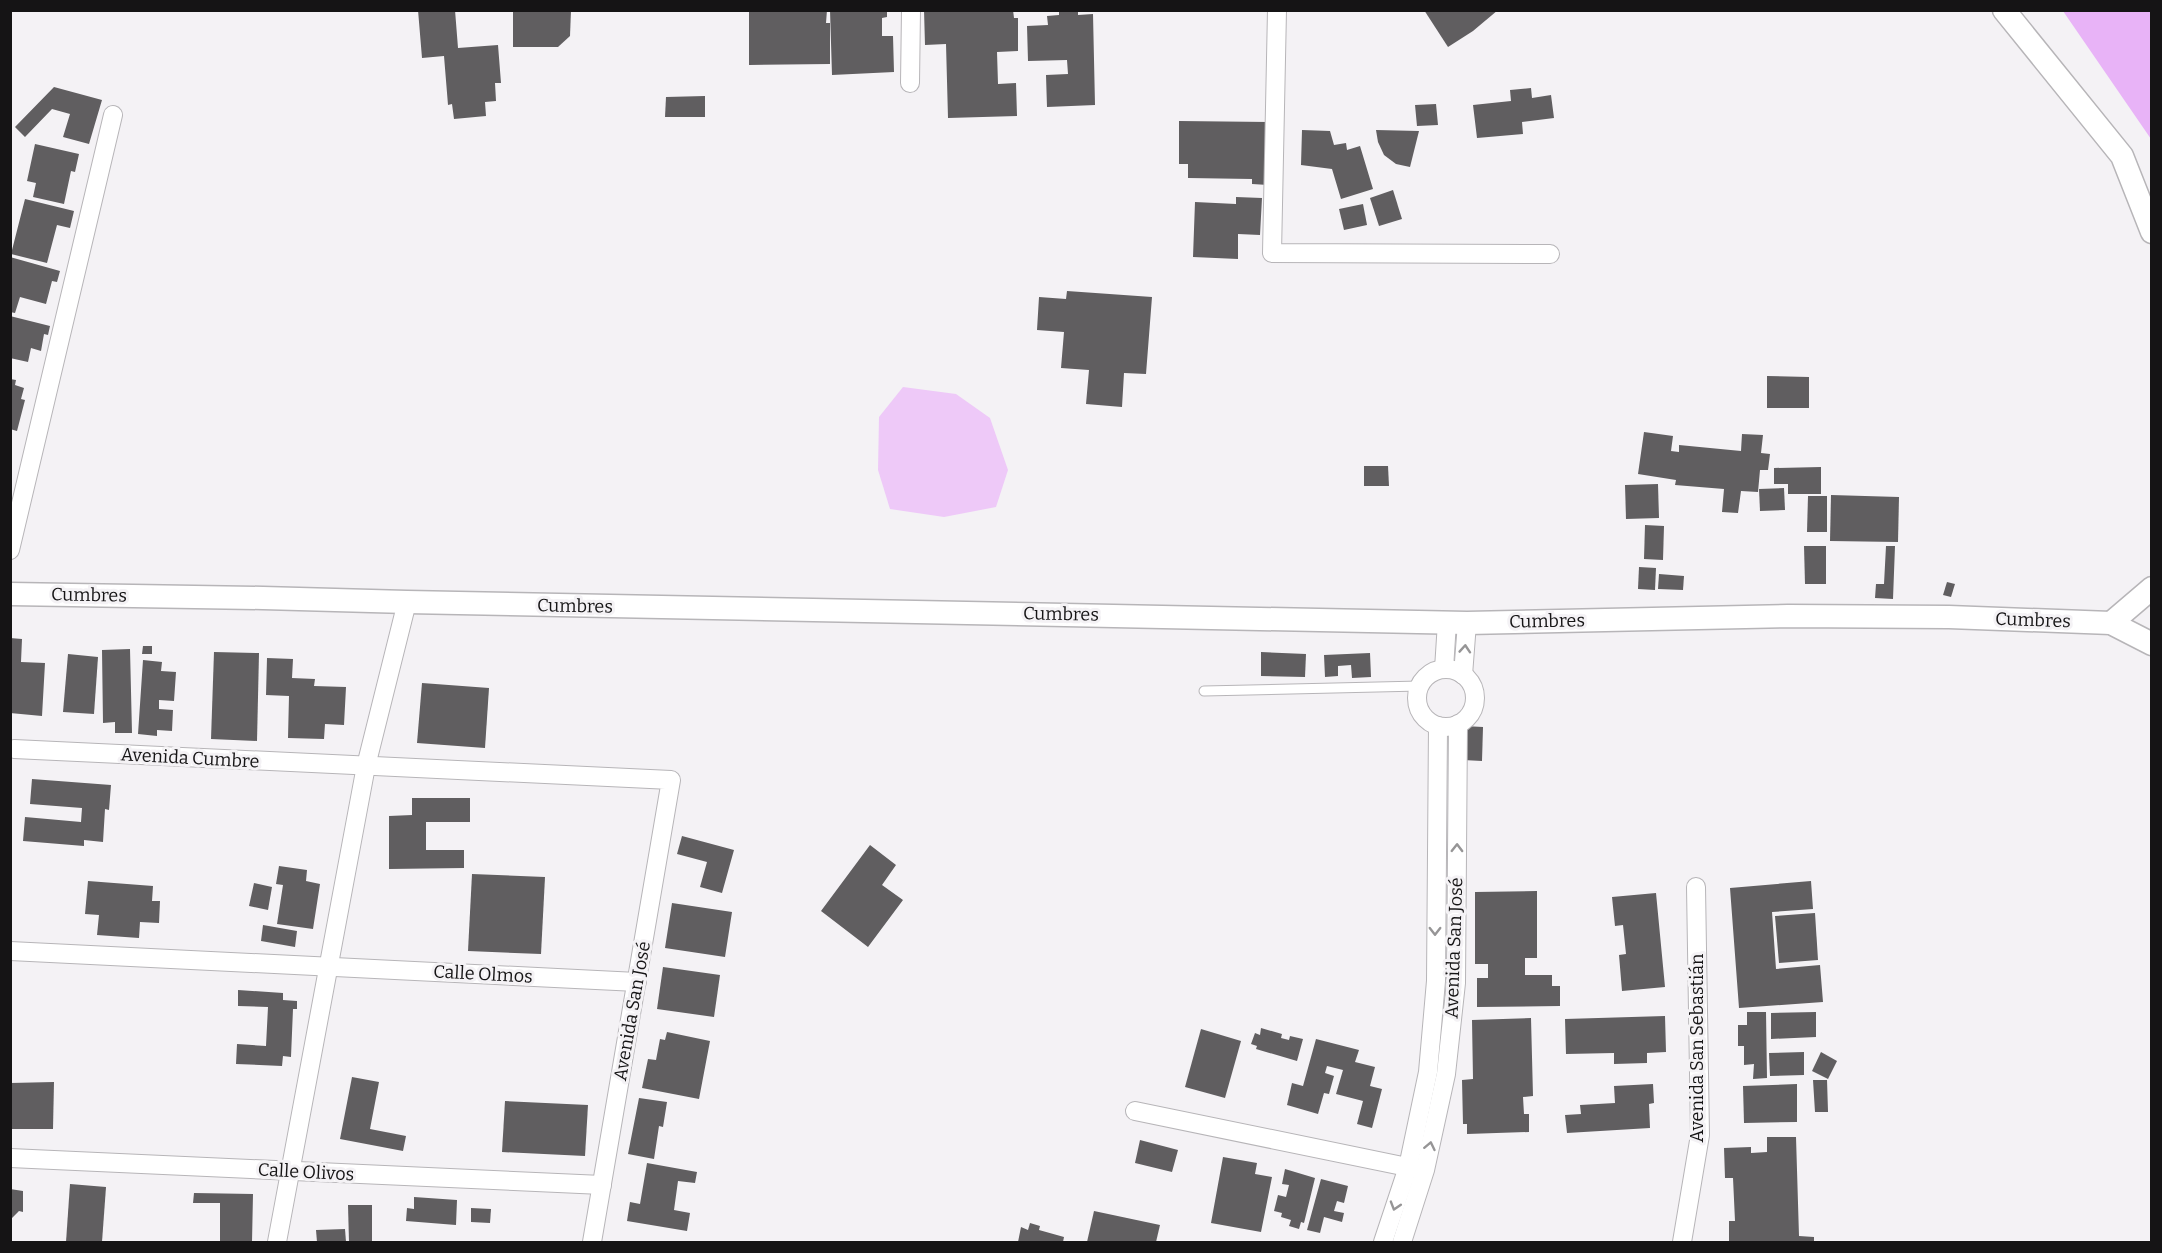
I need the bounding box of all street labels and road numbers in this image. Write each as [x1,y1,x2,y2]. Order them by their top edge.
street label: Cumbres [51,583,127,607]
street label: Cumbres [537,594,613,618]
street label: Cumbres [1023,602,1099,626]
street label: Cumbres [1995,608,2071,632]
street label: Cumbres [1509,609,1585,633]
street label: Avenida Cumbre [120,743,260,773]
street label: Avenida San José [1441,877,1467,1019]
street label: Avenida San José [609,940,655,1082]
street label: Avenida San Sebastián [1686,953,1708,1142]
street label: Calle Olmos [433,960,533,988]
street label: Calle Olivos [257,1158,355,1186]

